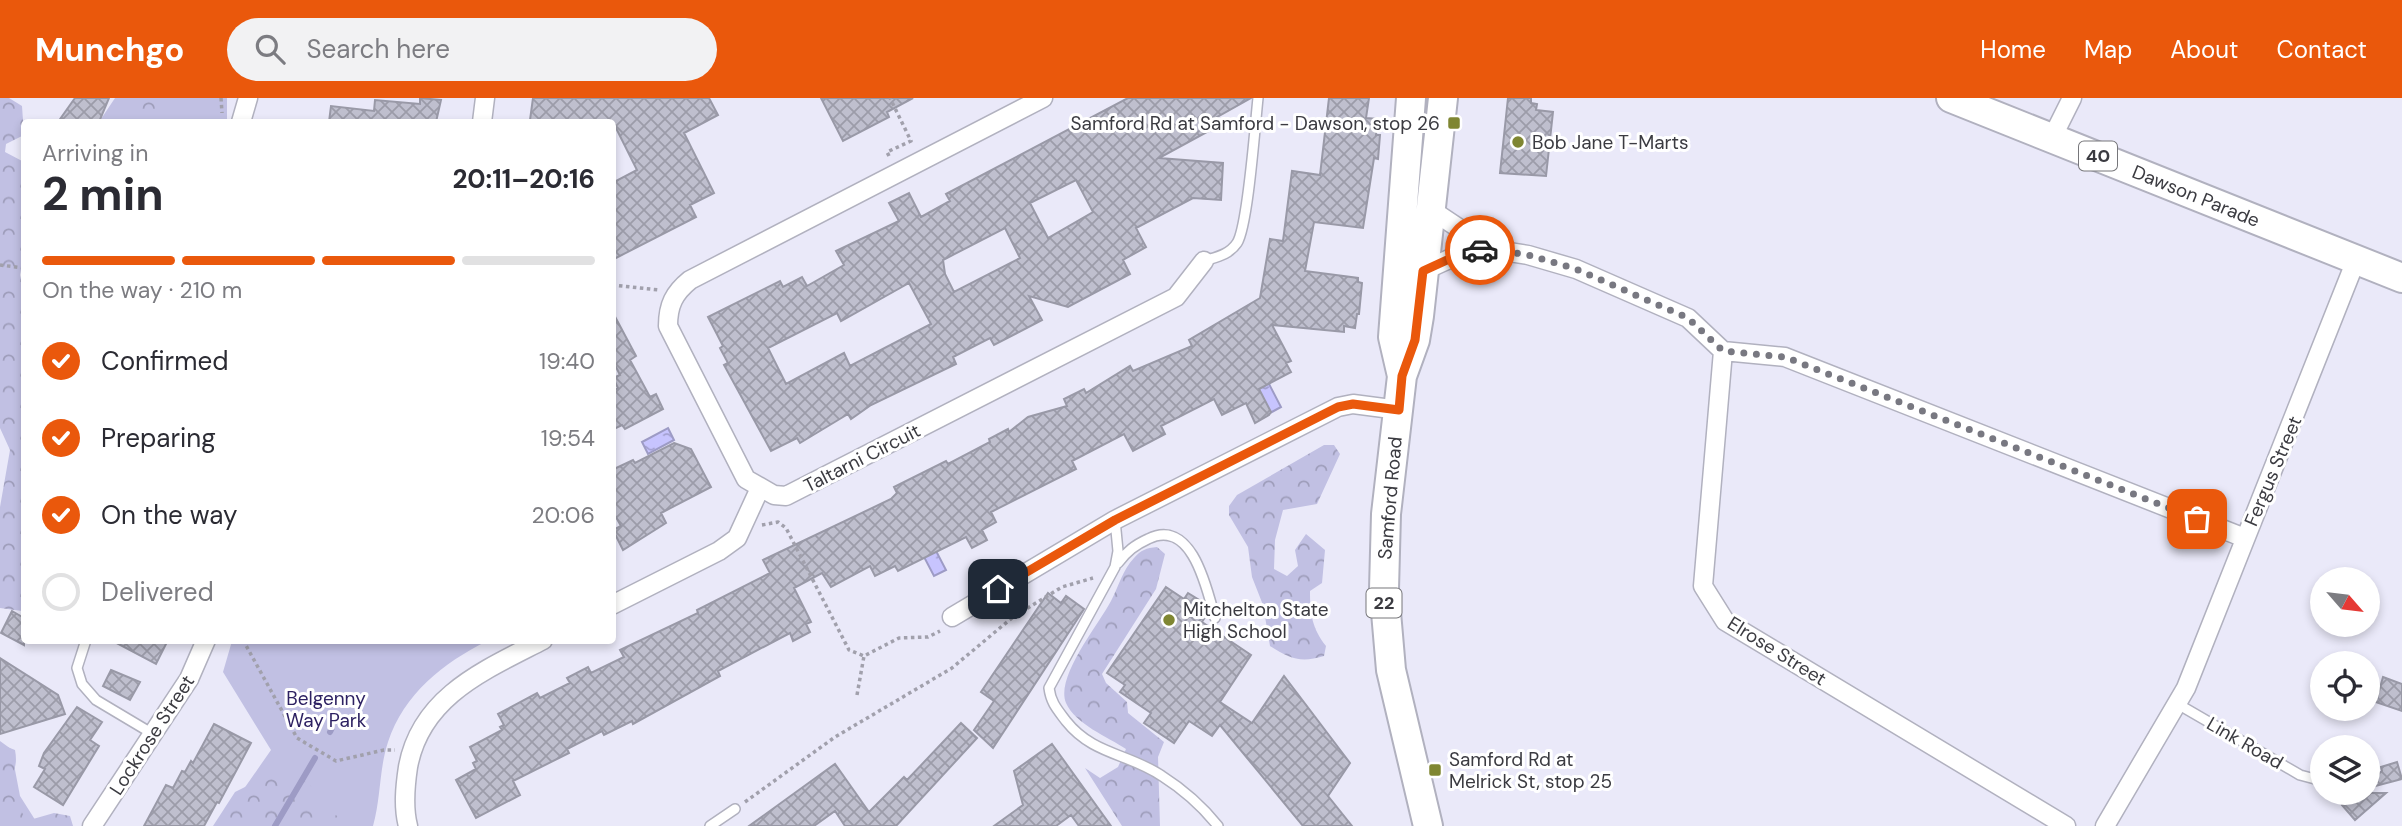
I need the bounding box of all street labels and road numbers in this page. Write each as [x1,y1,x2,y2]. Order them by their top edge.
road number: 40 [2079,142,2117,170]
street label: Dawson Parade [2129,159,2263,233]
street label: Fergus Street [2239,412,2307,530]
street label: Taltarni Circuit [799,418,925,498]
street label: Samford Road [1372,435,1408,561]
road number: 22 [1366,588,1402,618]
street label: Elrose Street [1723,611,1831,691]
street label: Lockrose Street [104,670,200,800]
street label: Link Road [2202,711,2288,775]

